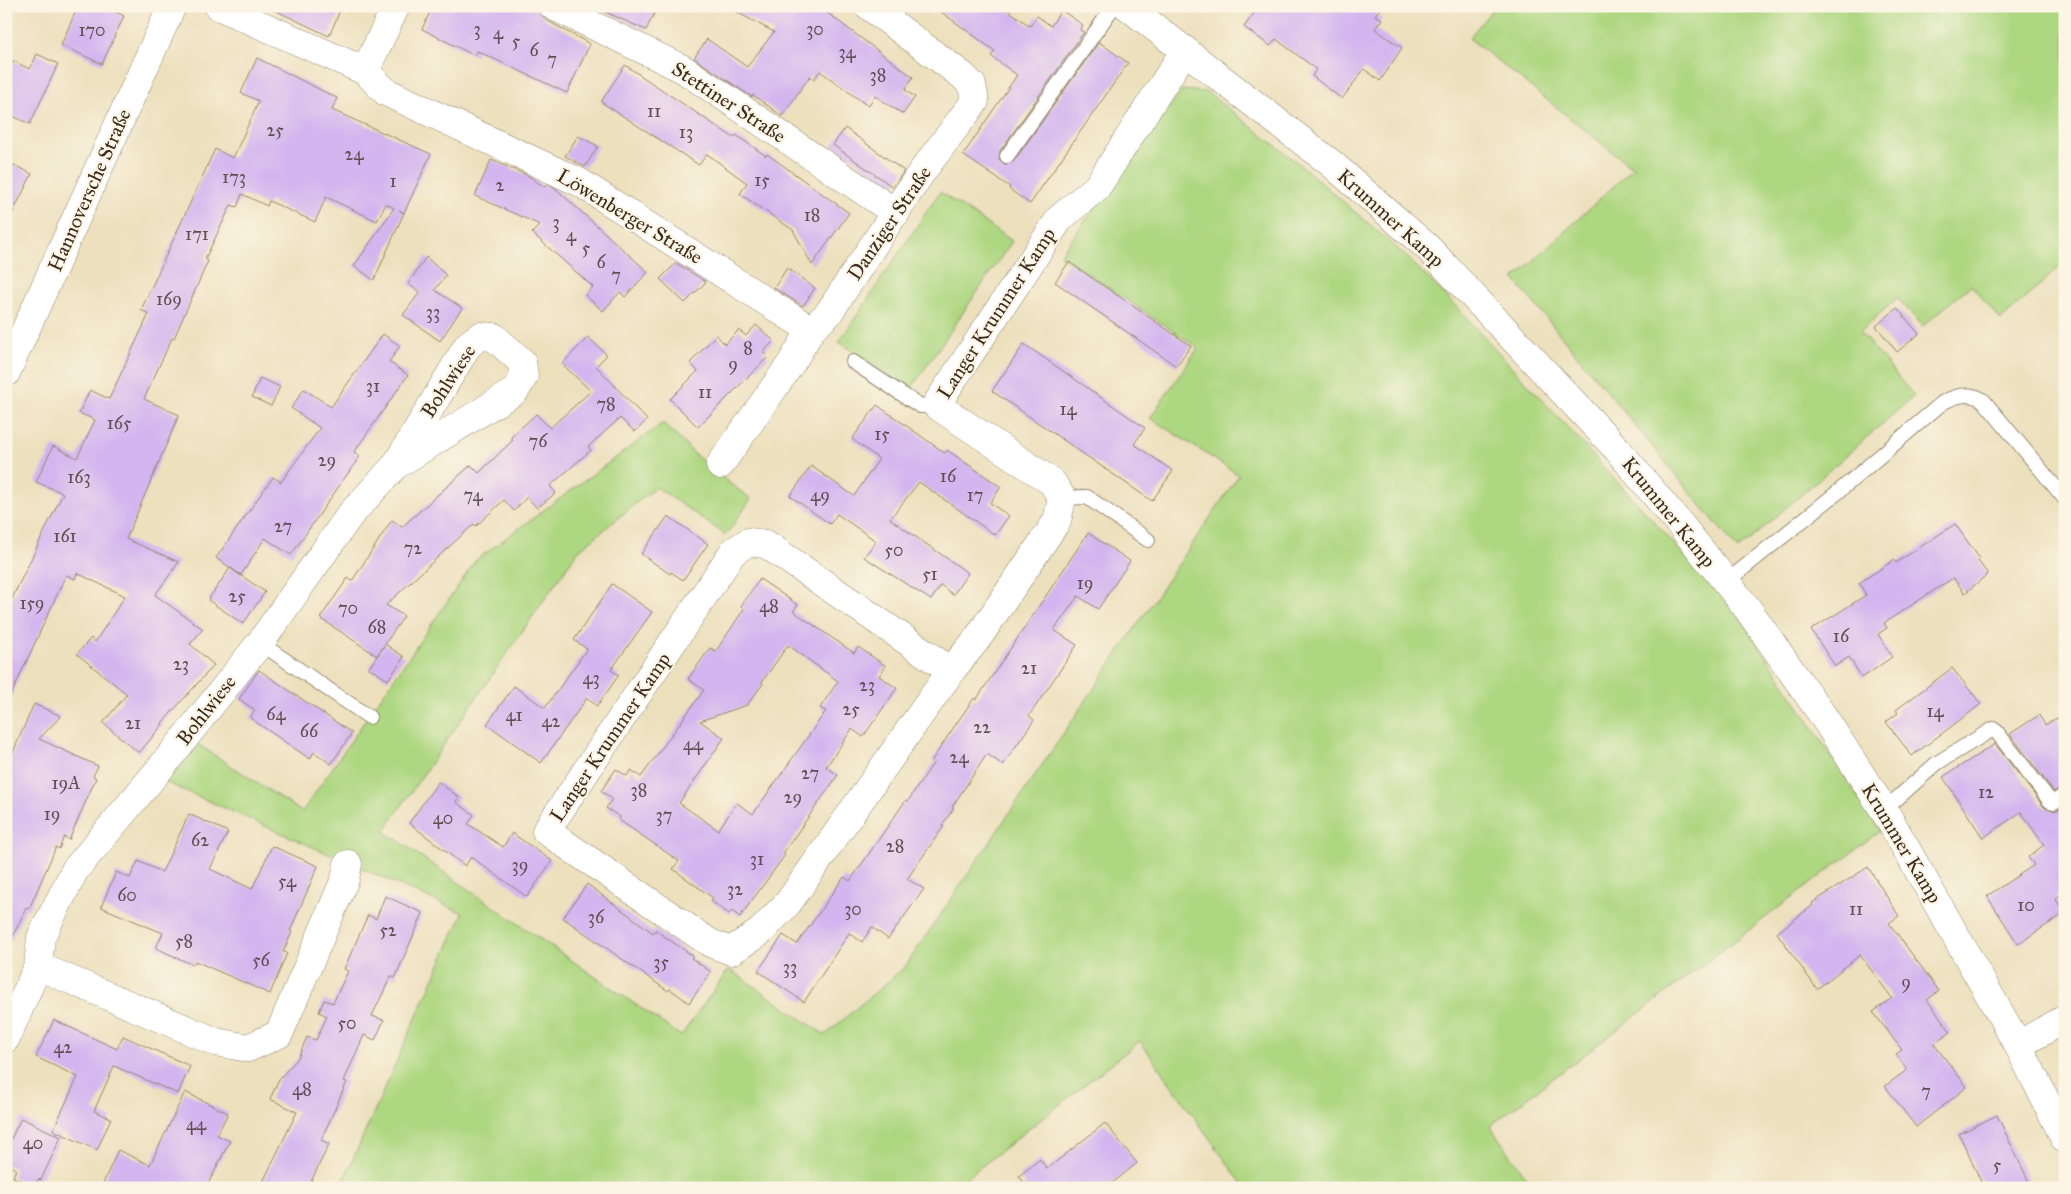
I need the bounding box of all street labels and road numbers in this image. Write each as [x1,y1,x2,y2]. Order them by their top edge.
street label: Stettiner Straße [668,56,790,148]
street label: Hannoversche Straße [42,105,136,275]
street label: Danziger Straße [842,161,937,285]
street label: Löwenberger Straße [553,163,707,270]
street label: Krummer Kamp [1333,164,1449,272]
street label: Langer Krummer Kamp [932,223,1061,404]
street label: Bohlwiese [416,340,480,422]
street label: Krummer Kamp [1617,452,1721,572]
street label: Langer Krummer Kamp [544,648,676,827]
street label: Bohlwiese [171,670,241,750]
street label: Krummer Kamp [1857,779,1947,907]

